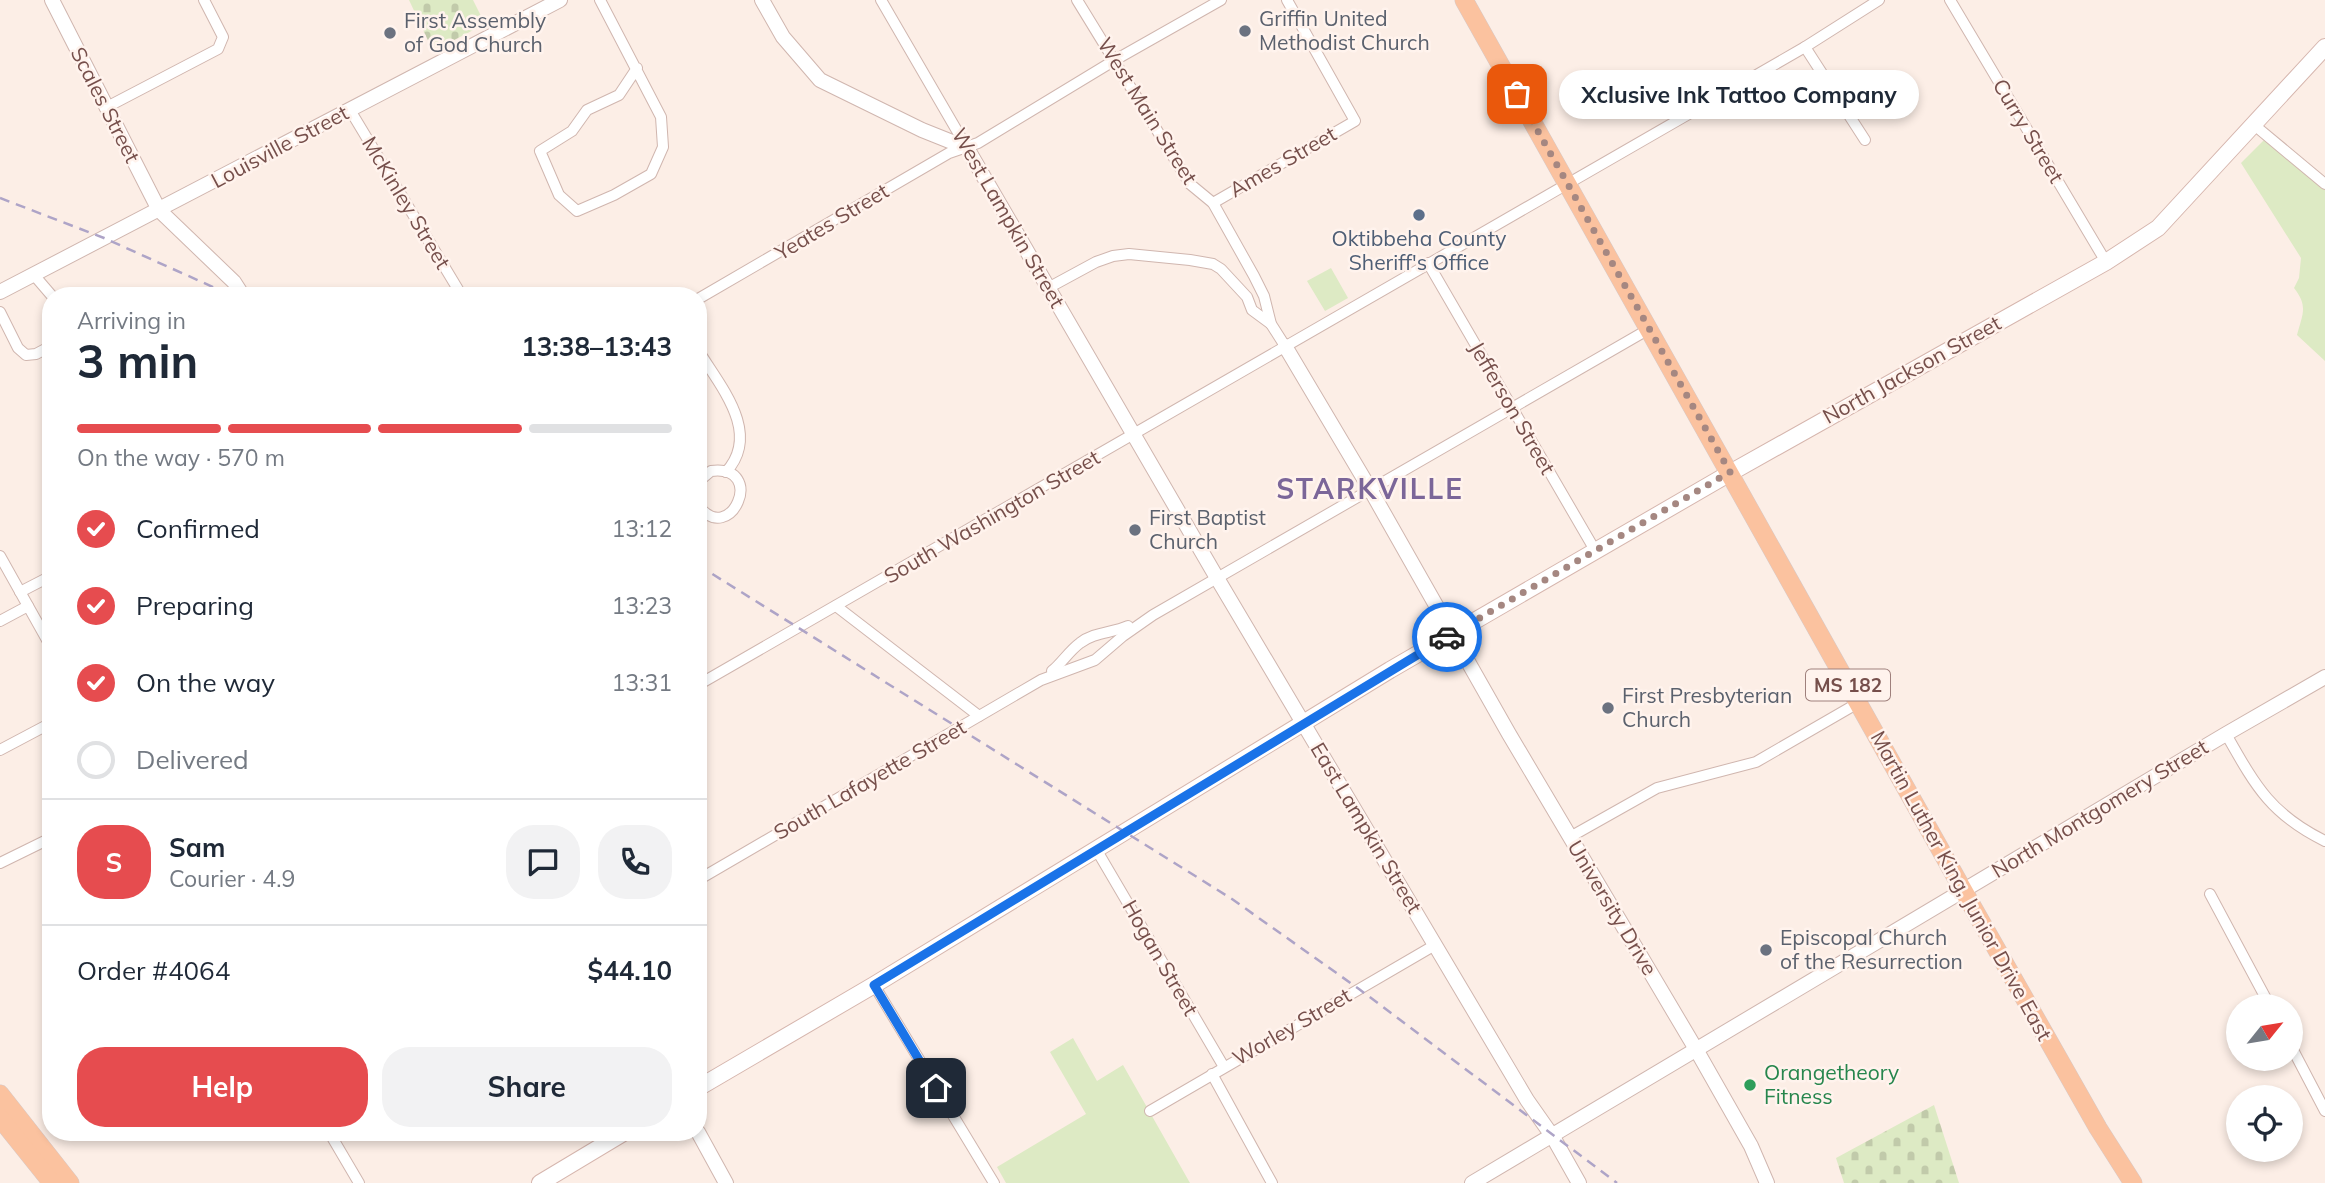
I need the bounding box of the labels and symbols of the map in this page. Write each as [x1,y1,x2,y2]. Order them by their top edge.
place label: Griffin United Methodist Church [1259,5,1430,55]
place label: First Assembly of God Church [404,7,546,57]
marker: Griffin United Methodist Church [1237,23,1253,39]
marker: First Assembly of God Church [382,25,398,41]
street label: West Main Street [1092,32,1203,189]
street label: Scales Street [66,42,146,167]
pin [1487,64,1547,124]
callout: Xclusive Ink Tattoo Company [1559,70,1920,119]
street label: Curry Street [1988,74,2070,187]
street label: Louisville Street [206,99,353,193]
street label: Ames Street [1224,120,1341,202]
street label: West Lampkin Street [947,123,1071,312]
street label: McKinley Street [357,131,457,273]
street label: Yeates Street [769,177,893,266]
marker: Oktibbeha County Sheriff's Office [1411,207,1427,223]
place label: Oktibbeha County Sheriff's Office [1332,225,1506,275]
street label: North Jackson Street [1818,309,2005,429]
street label: Jefferson Street [1464,336,1561,479]
street label: South Washington Street [879,444,1104,589]
district label: STARKVILLE [1276,471,1464,506]
place label: First Baptist Church [1149,504,1266,554]
marker: First Baptist Church [1127,522,1143,538]
courier [1412,602,1482,672]
road number: MS 182 [1806,670,1890,700]
place label: First Presbyterian Church [1622,682,1792,732]
marker: First Presbyterian Church [1600,700,1616,716]
street label: South Lafayette Street [769,713,970,845]
street label: Martin Luther King, Junior Drive East [1866,726,2058,1045]
street label: North Montgomery Street [1986,733,2212,883]
street label: East Lampkin Street [1306,737,1428,918]
street label: University Drive [1562,835,1663,980]
street label: Hogan Street [1117,895,1204,1020]
place label: Episcopal Church of the Resurrection [1780,924,1963,974]
marker: Episcopal Church of the Resurrection [1758,942,1774,958]
street label: Worley Street [1228,982,1355,1071]
north arrow [2226,994,2303,1071]
pin [906,1058,966,1118]
place label: Orangetheory Fitness [1764,1059,1899,1109]
marker: Orangetheory Fitness [1742,1077,1758,1093]

